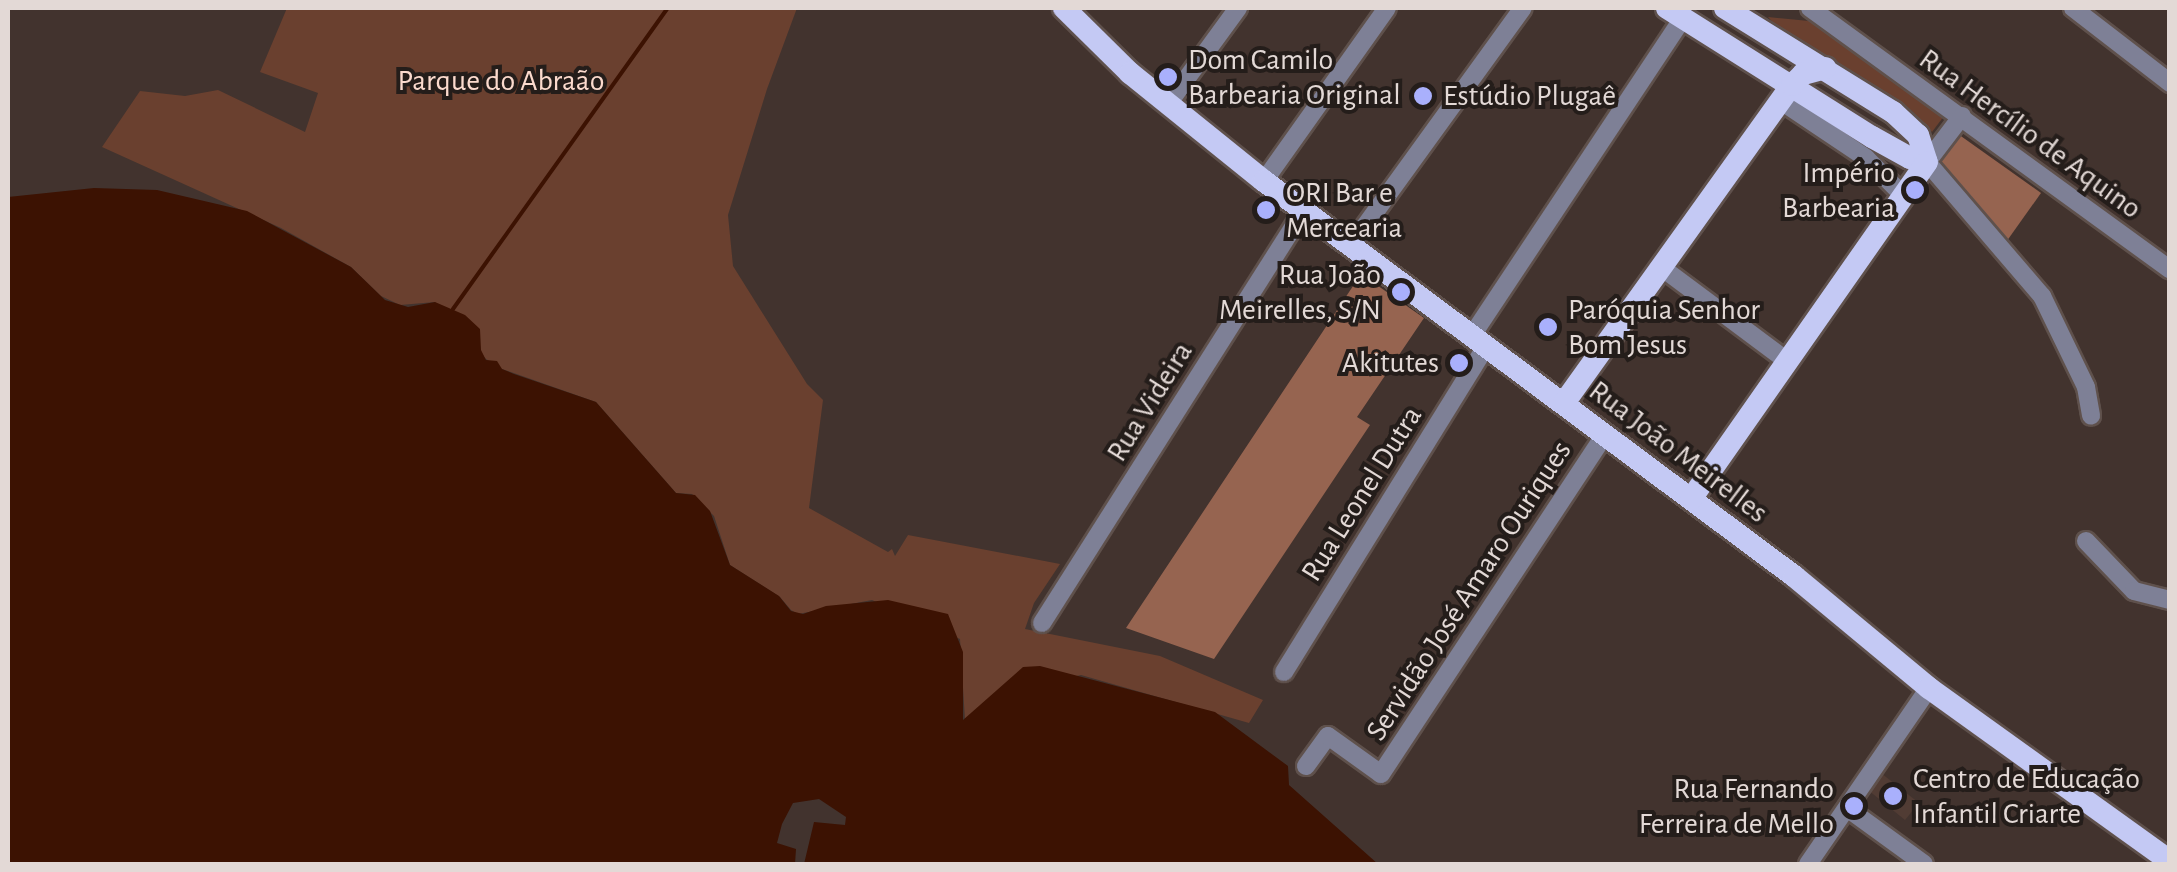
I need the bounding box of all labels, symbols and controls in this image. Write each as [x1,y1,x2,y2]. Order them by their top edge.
street label: Rua Hercílio de Aquino [1912,41,2148,227]
place label: Dom Camilo Barbearia Original [1188,42,1401,112]
park label: Parque do Abraão [398,63,604,99]
marker: Dom Camilo Barbearia Original [1157,66,1179,88]
place label: Estúdio Plugaê [1443,78,1616,114]
marker: Estúdio Plugaê [1412,85,1434,107]
place label: Império Barbearia [1782,155,1895,226]
place label: ORI Bar e Mercearia [1286,175,1402,246]
marker: Império Barbearia [1904,179,1926,201]
marker: ORI Bar e Mercearia [1255,199,1277,221]
place label: Rua João Meirelles, S/N [1219,257,1381,328]
marker: Rua João Meirelles, S/N [1390,281,1412,303]
place label: Paróquia Senhor Bom Jesus [1568,292,1760,362]
marker: Paróquia Senhor Bom Jesus [1537,316,1559,338]
street label: Rua Videira [1099,336,1201,468]
place label: Akitutes [1342,345,1439,381]
marker: Akitutes [1448,352,1470,374]
street label: Rua João Meirelles [1582,373,1774,531]
street label: Rua Leonel Dutra [1294,400,1430,588]
street label: Servidão José Amaro Ouriques [1359,434,1579,748]
place label: Centro de Educação Infantil Criarte [1913,761,2140,832]
place label: Rua Fernando Ferreira de Mello [1639,771,1834,842]
marker: Centro de Educação Infantil Criarte [1882,785,1904,807]
marker: Rua Fernando Ferreira de Mello [1843,795,1865,817]

